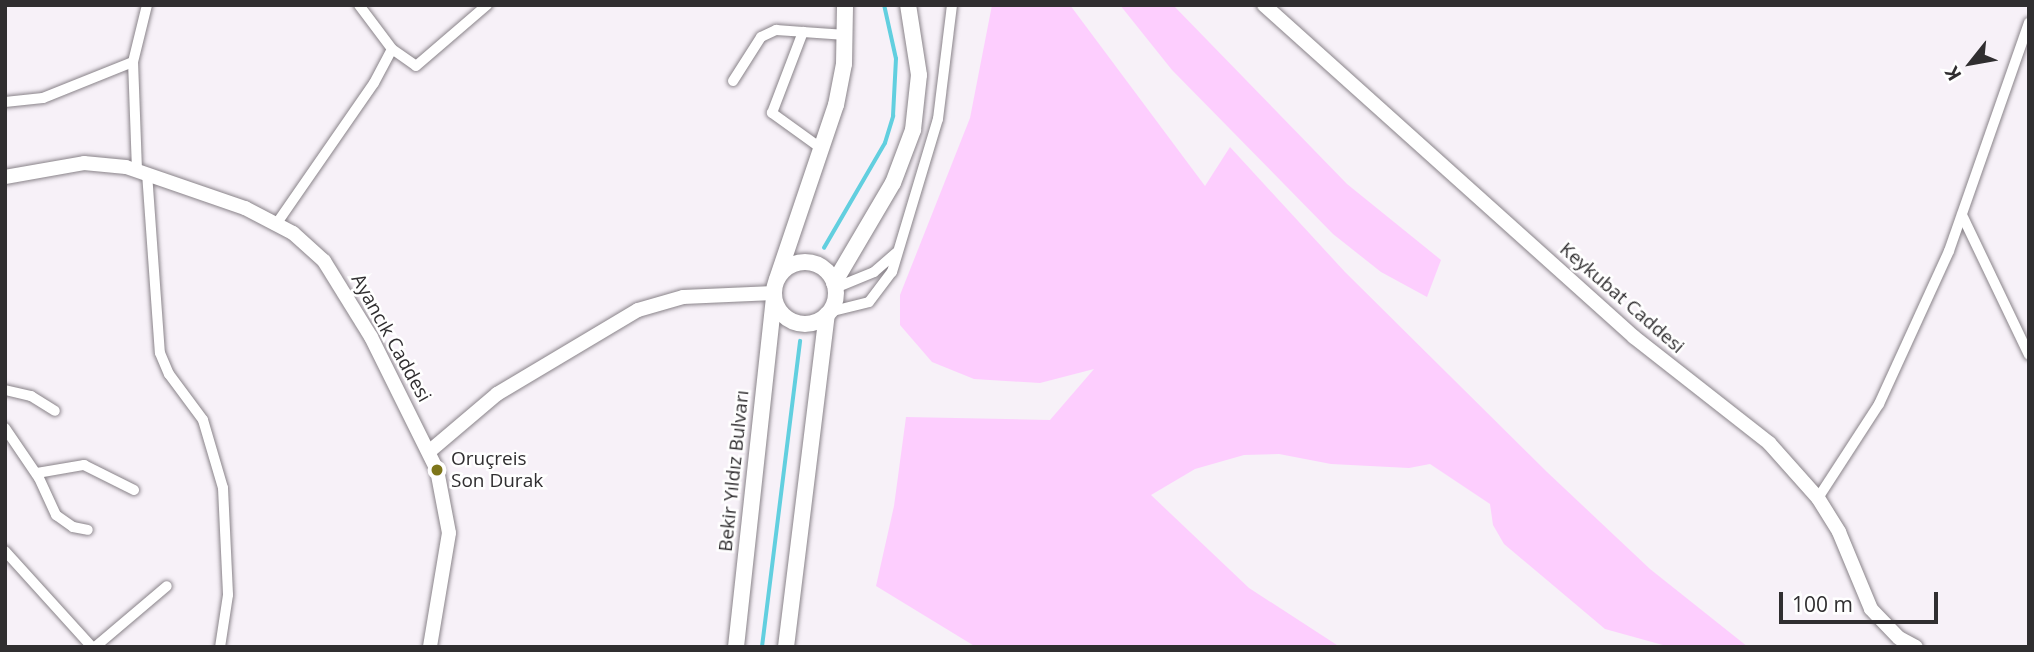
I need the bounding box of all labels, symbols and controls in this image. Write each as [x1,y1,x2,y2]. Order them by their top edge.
north arrow [1936,28,2006,98]
text: K [1939,62,1967,86]
street label: Keykubat Caddesi [1555,238,1689,358]
street label: Ayancık Caddesi [346,270,436,406]
street label: Bekir Yıldız Bulvarı [714,389,754,553]
place label: Oruçreis Son Durak [451,448,543,492]
marker: Oruçreis Son Durak [429,462,445,478]
scale bar [1782,578,1941,622]
text: 100 m [1792,590,1853,618]

